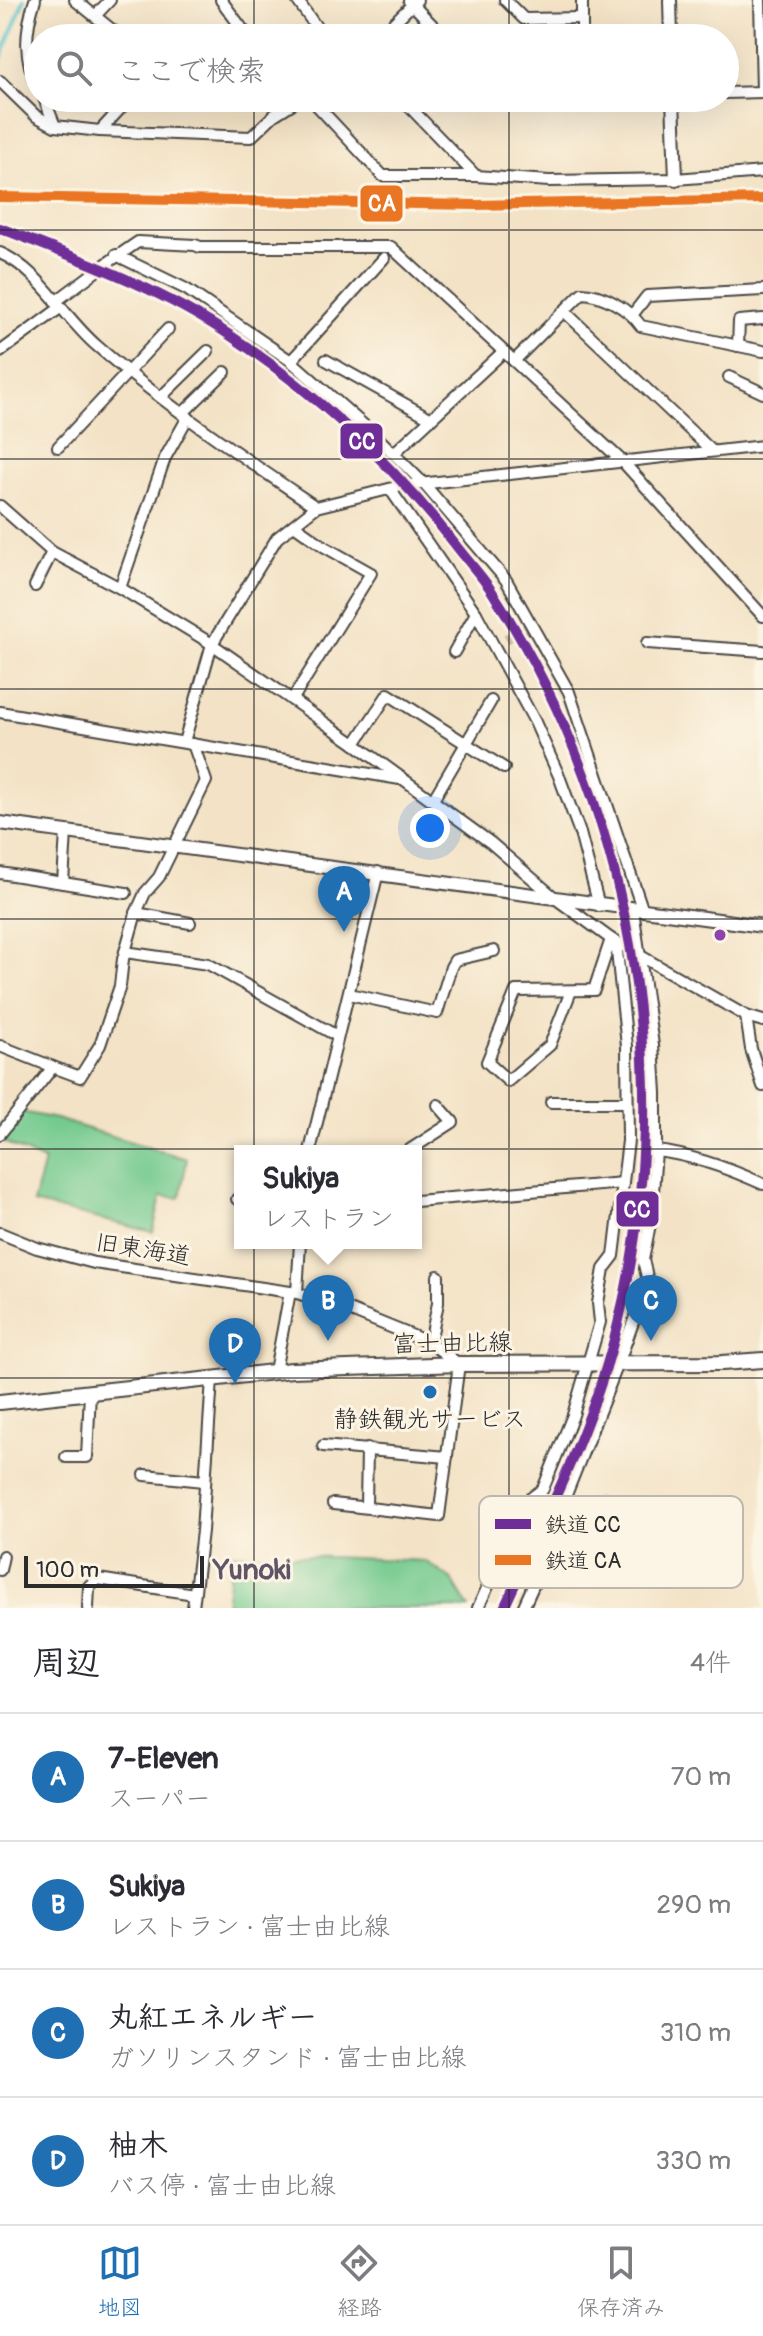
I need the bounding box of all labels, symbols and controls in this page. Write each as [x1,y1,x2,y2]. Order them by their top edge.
search box [24,24,739,112]
icon: search [52,46,96,90]
text: ここで検索 [116,53,266,90]
line badge: CA [359,184,404,223]
text: CA [368,190,397,218]
line badge: CC [339,422,384,460]
text: CC [348,428,376,456]
your location [410,808,450,848]
pin: A [318,866,370,932]
unlabelled marker [712,927,728,943]
popup [234,1145,422,1249]
text: Sukiya [262,1160,339,1197]
line badge: CC [615,1190,660,1228]
text: CC [623,1196,651,1224]
text: レストラン [262,1203,394,1235]
street label: 旧東海道 [93,1228,193,1271]
pin: B [302,1275,354,1341]
pin: C [625,1275,677,1341]
pin: D [209,1318,261,1384]
street label: 富士由比線 [392,1328,512,1359]
marker: 静鉄観光サービス [421,1383,439,1401]
place label: 静鉄観光サービス [334,1405,526,1434]
legend [479,1496,743,1588]
text: 鉄道 CC [545,1511,621,1539]
text: 鉄道 CA [545,1547,622,1575]
scale bar [24,1552,204,1588]
district label: Yunoki [211,1553,291,1588]
text: 100 m [36,1556,99,1584]
text: 周辺 [32,1642,100,1685]
text: 4件 [690,1647,731,1679]
text: 7-Eleven [108,1740,219,1777]
text: A [50,1761,66,1793]
text: 70 m [671,1761,731,1793]
text: スーパー [108,1783,211,1815]
text: Sukiya [108,1868,185,1905]
text: B [51,1889,65,1921]
text: 290 m [657,1889,731,1921]
text: レストラン · 富士由比線 [108,1911,390,1943]
text: 丸紅エネルギー [108,1999,317,2036]
text: C [50,2017,66,2049]
text: 310 m [660,2017,731,2049]
text: ガソリンスタンド · 富士由比線 [108,2042,466,2074]
text: 柚木 [108,2127,168,2164]
text: D [50,2145,66,2177]
text: 330 m [655,2145,731,2177]
text: バス停 · 富士由比線 [108,2170,336,2202]
tab: 地図 [98,2241,142,2322]
tab: 経路 [337,2241,381,2322]
tab: 保存済み [577,2241,665,2322]

